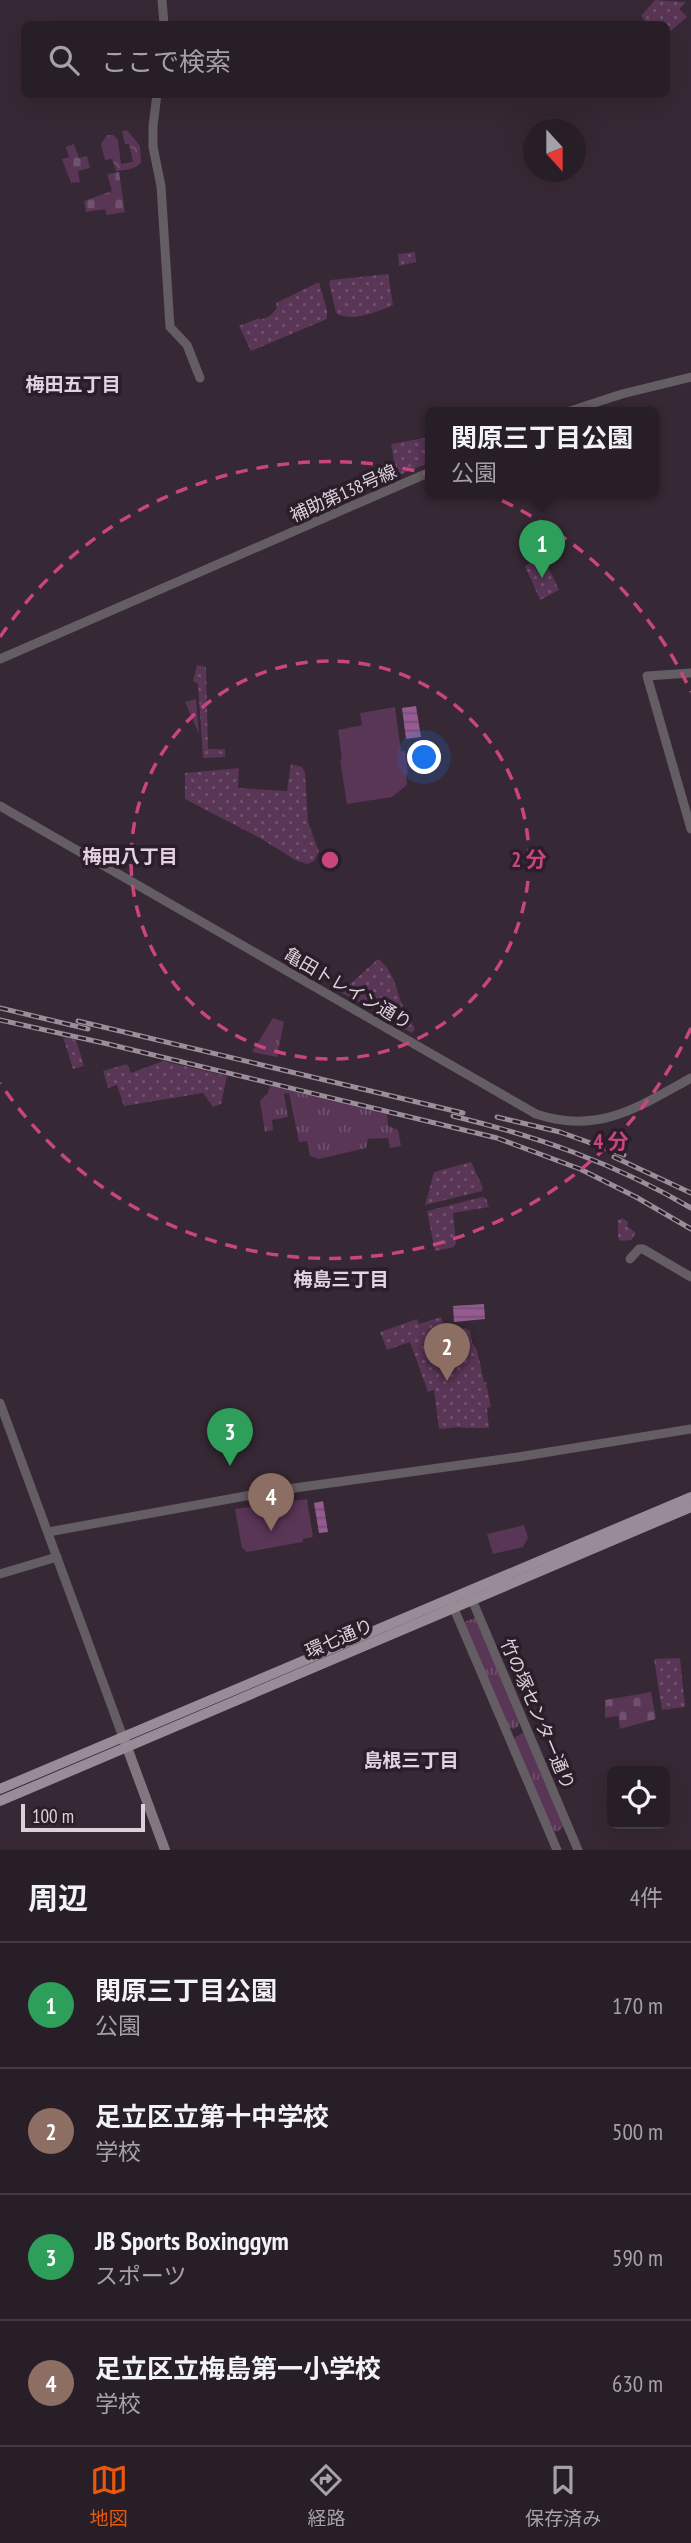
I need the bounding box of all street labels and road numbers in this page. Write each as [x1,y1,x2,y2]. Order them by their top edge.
street label: 補助第138号線 [286,459,400,527]
street label: 亀田トレイン通り [280,942,416,1034]
street label: 環七通り [301,1613,377,1663]
street label: 竹の塚センター通り [496,1635,580,1793]

